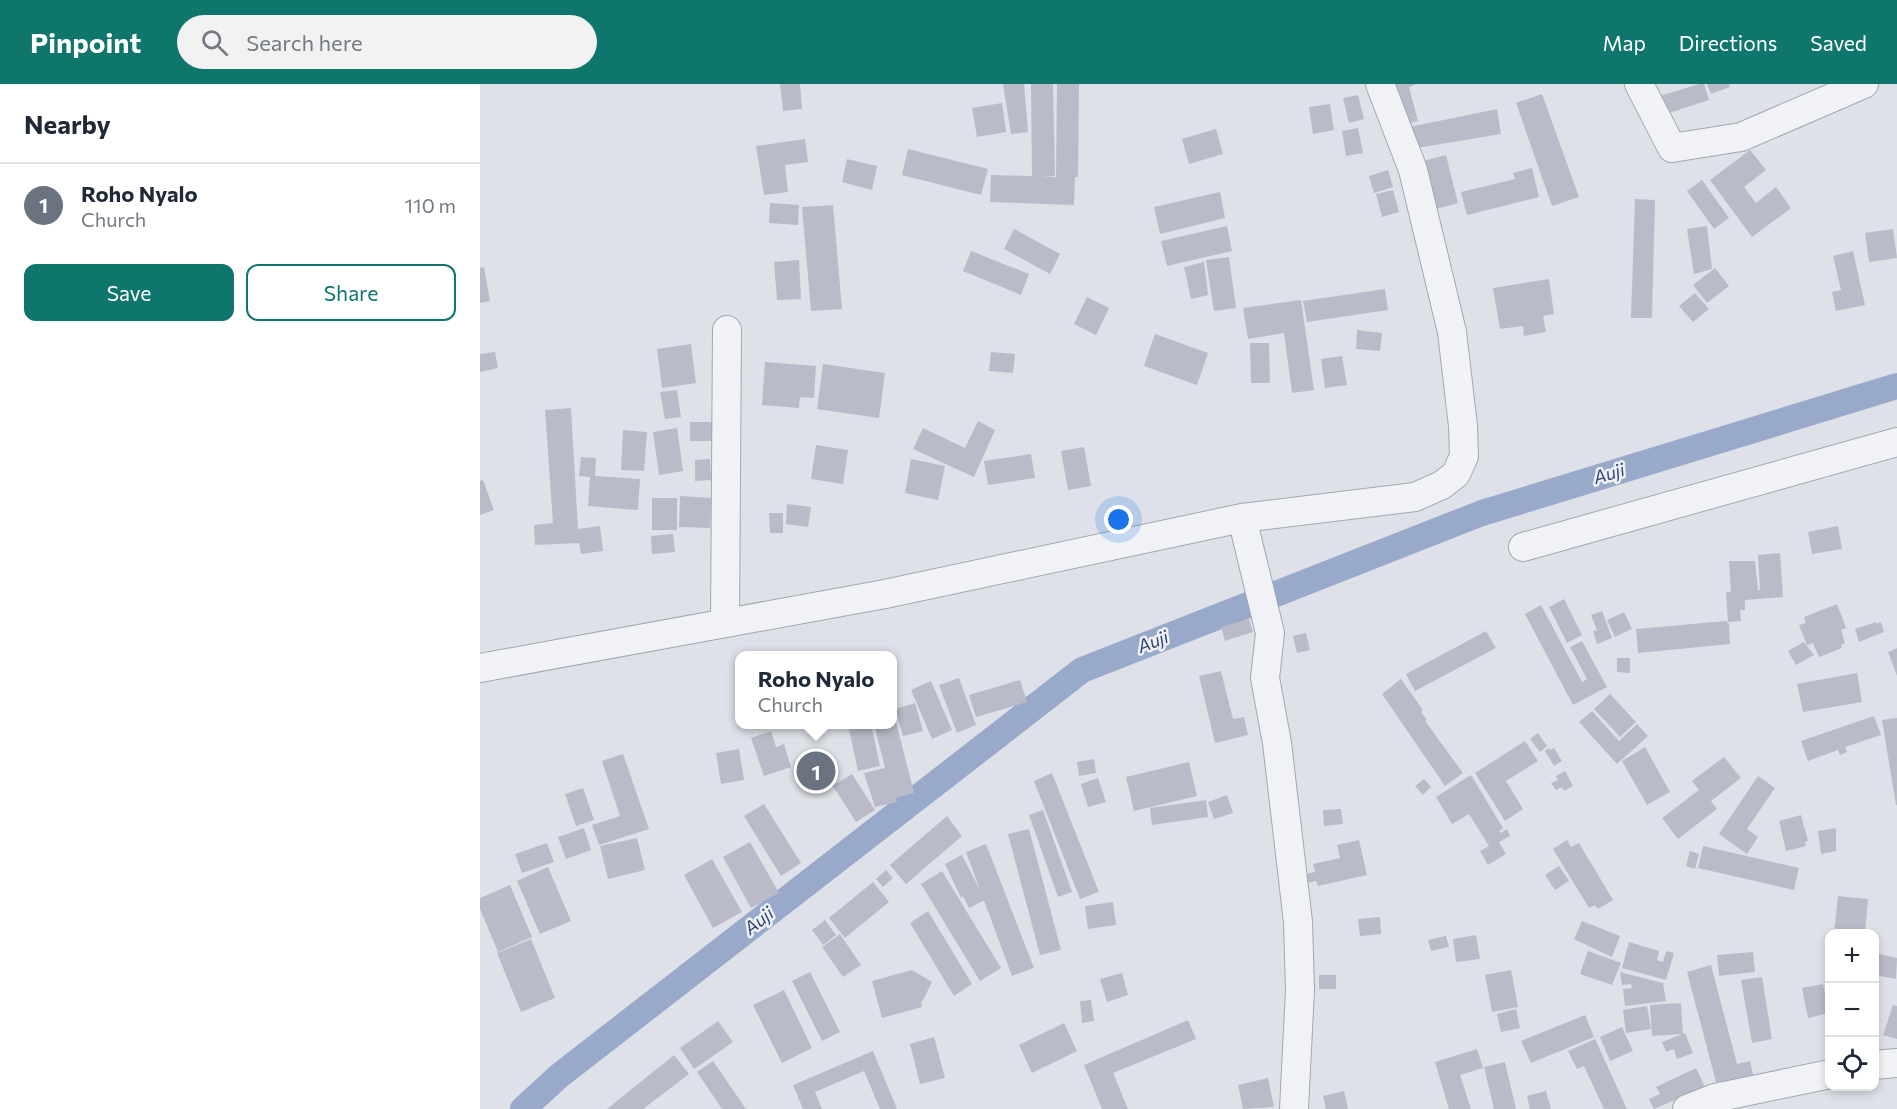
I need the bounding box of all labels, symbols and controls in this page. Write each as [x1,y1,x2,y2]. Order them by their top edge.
search box [177,15,597,69]
text: Pinpoint [30,25,141,59]
icon: search [198,26,231,59]
text: Search here [246,29,363,56]
text: Map [1603,30,1646,55]
text: Directions [1679,30,1777,55]
text: Saved [1810,30,1867,55]
text: Nearby [24,108,111,139]
text: Roho Nyalo [81,180,198,207]
text: 1 [39,193,48,217]
text: 110 m [405,193,456,217]
text: Church [81,207,146,231]
button: Save [24,264,234,321]
button: Share [246,264,456,321]
water label: Auji [1589,458,1628,488]
your location [1104,505,1133,534]
water label: Auji [1133,625,1173,657]
popup [735,651,897,729]
text: Roho Nyalo [758,665,874,692]
text: Church [758,692,823,716]
pin: 1 [796,748,836,794]
water label: Auji [738,901,779,939]
map controls [1825,929,1879,1091]
button: + [1825,929,1879,983]
button: − [1825,983,1879,1037]
button: locate [1825,1037,1879,1091]

